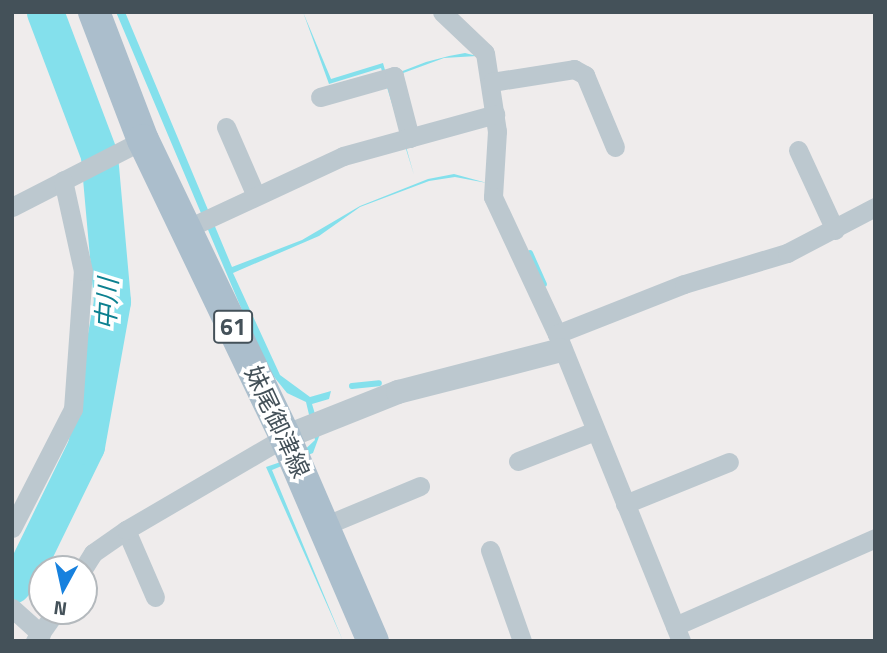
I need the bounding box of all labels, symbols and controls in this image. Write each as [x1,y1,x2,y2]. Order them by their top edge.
water label: 中川 [90,277,124,331]
road number: 61 [212,308,254,346]
street label: 妹尾御津線 [239,362,315,482]
north arrow [28,555,98,625]
text: N [52,594,69,625]

